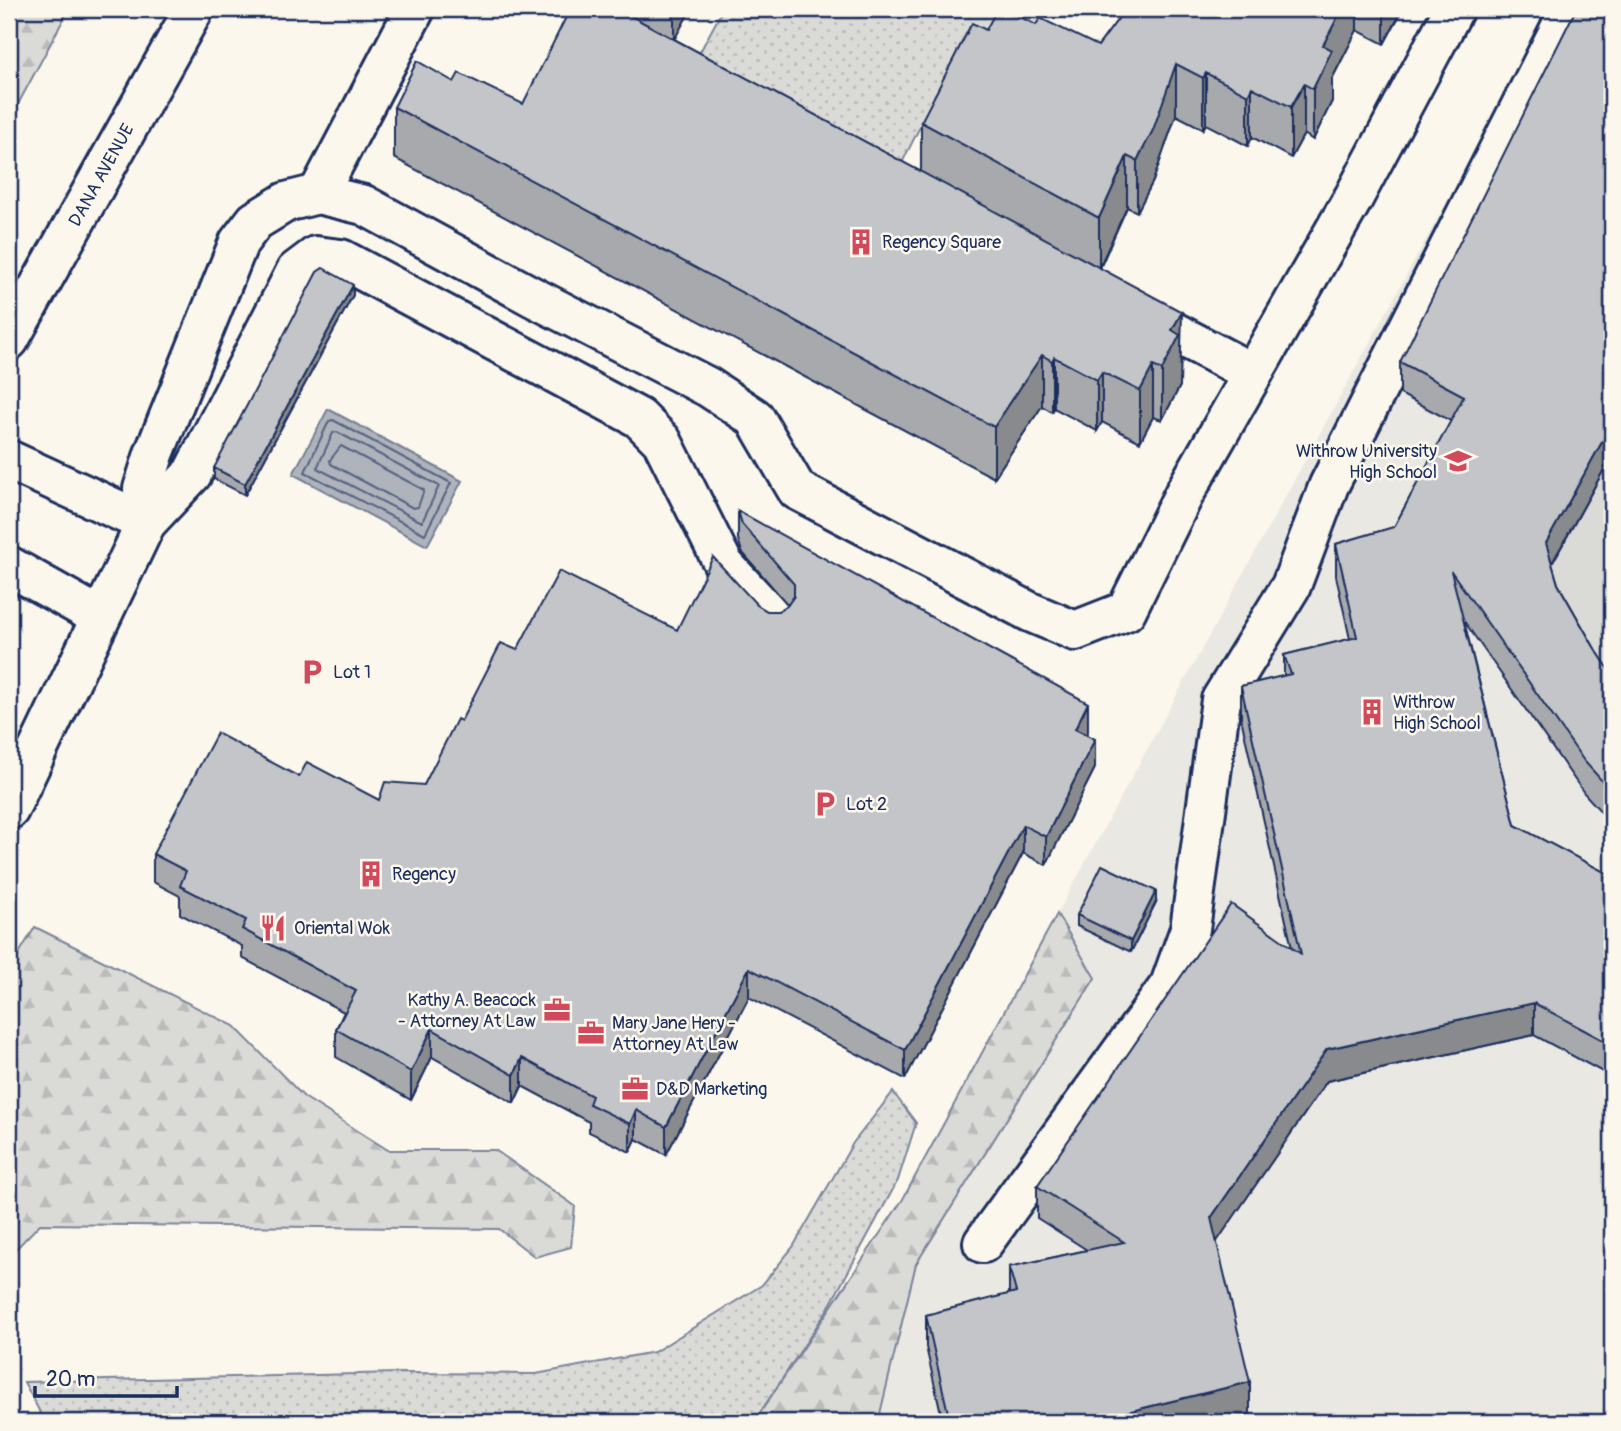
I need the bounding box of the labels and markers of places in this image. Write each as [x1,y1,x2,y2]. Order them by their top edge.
building icon: Regency Square [846,227,876,257]
place label: Regency Square [882,231,1001,254]
place label: Withrow University High School [1296,440,1437,484]
school or university icon: Withrow University High School [1443,446,1473,476]
parking icon: Lot 1 [297,657,327,687]
place label: Lot 1 [333,661,371,684]
place label: Withrow High School [1393,691,1481,735]
building icon: Withrow High School [1357,697,1387,727]
parking icon: Lot 2 [810,789,840,819]
place label: Lot 2 [846,793,887,816]
building icon: Regency [356,859,386,889]
place label: Regency [392,863,456,886]
restaurant icon: Oriental Wok [258,913,288,943]
place label: Oriental Wok [294,917,390,940]
place label: Kathy A. Beacock - Attorney At Law [398,989,536,1033]
office icon: Kathy A. Beacock - Attorney At Law [542,995,572,1025]
place label: Mary Jane Hery - Attorney At Law [612,1012,738,1056]
office icon: Mary Jane Hery - Attorney At Law [576,1018,606,1048]
office icon: D&D Marketing [620,1074,650,1104]
place label: D&D Marketing [656,1078,767,1101]

